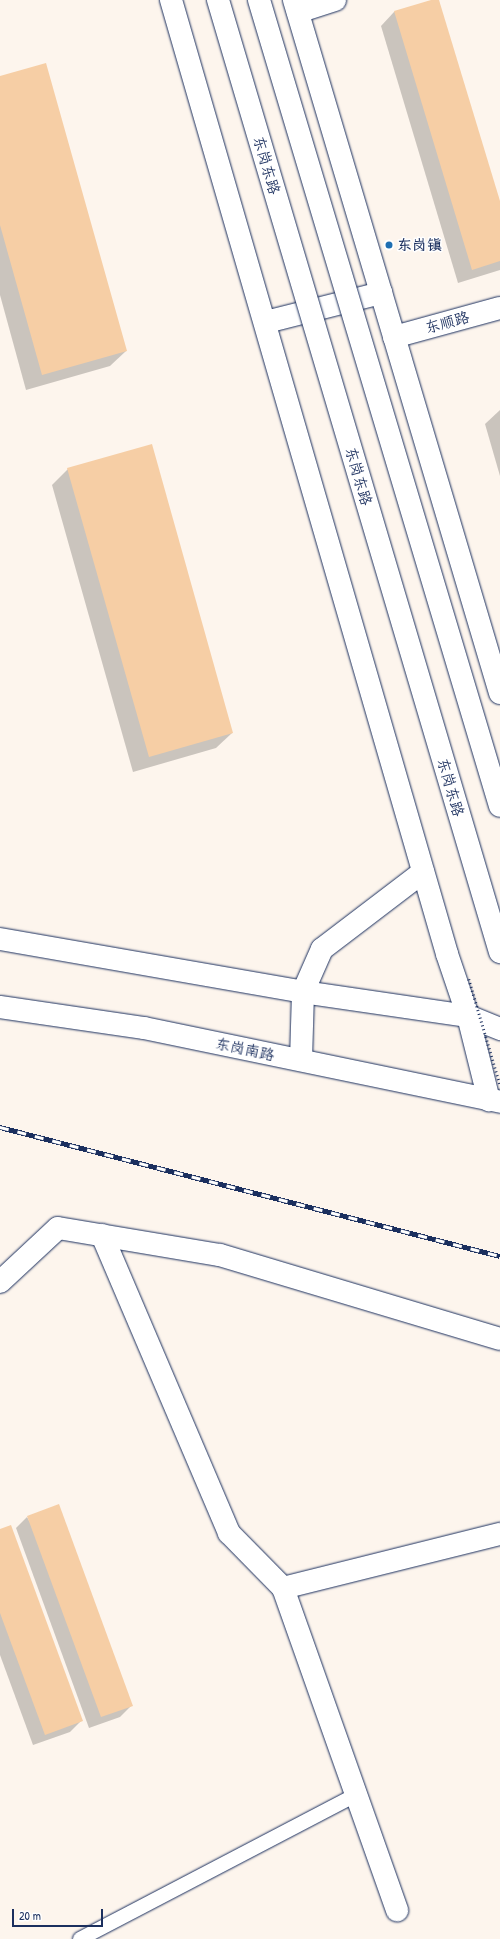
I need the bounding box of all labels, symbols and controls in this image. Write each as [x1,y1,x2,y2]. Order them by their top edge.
street label: 东岗东路 [250,134,284,196]
place label: 东岗镇 [397,236,442,254]
marker: 东岗镇 [384,240,394,250]
street label: 东顺路 [423,307,471,337]
street label: 东岗东路 [342,445,376,507]
street label: 东岗东路 [434,756,468,818]
street label: 东岗南路 [214,1034,276,1064]
scale bar [14,1901,105,1927]
text: 20 m [19,1907,41,1924]

